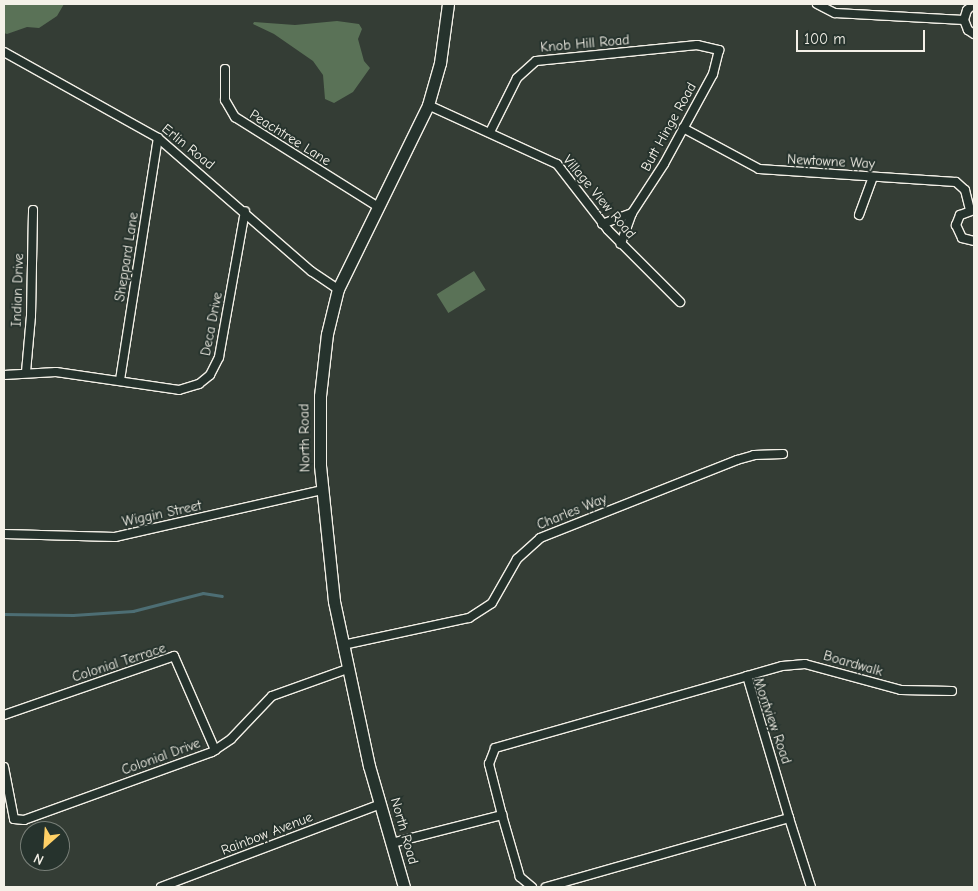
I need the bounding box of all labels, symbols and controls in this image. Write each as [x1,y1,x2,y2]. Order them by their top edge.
scale bar [798,20,927,52]
text: 100 m [804,30,846,48]
street label: Knob Hill Road [540,32,630,56]
street label: Butt Hinge Road [638,80,700,174]
street label: Peachtree Lane [246,106,334,170]
street label: Erlin Road [158,121,218,173]
street label: Newtowne Way [787,151,875,173]
street label: Village View Road [559,152,639,242]
street label: Sheppard Lane [112,211,142,303]
street label: Indian Drive [8,253,28,327]
street label: Deca Drive [198,291,226,357]
street label: North Road [296,404,314,472]
street label: Charles Way [534,490,610,534]
street label: Wiggin Street [121,497,203,531]
street label: Colonial Terrace [70,640,168,686]
street label: Boardwalk [821,648,885,680]
street label: Montview Road [749,676,795,766]
street label: Colonial Drive [119,735,203,779]
street label: North Road [386,796,422,866]
street label: Rainbow Avenue [219,809,315,859]
north arrow [20,821,70,871]
text: N [31,849,46,869]

